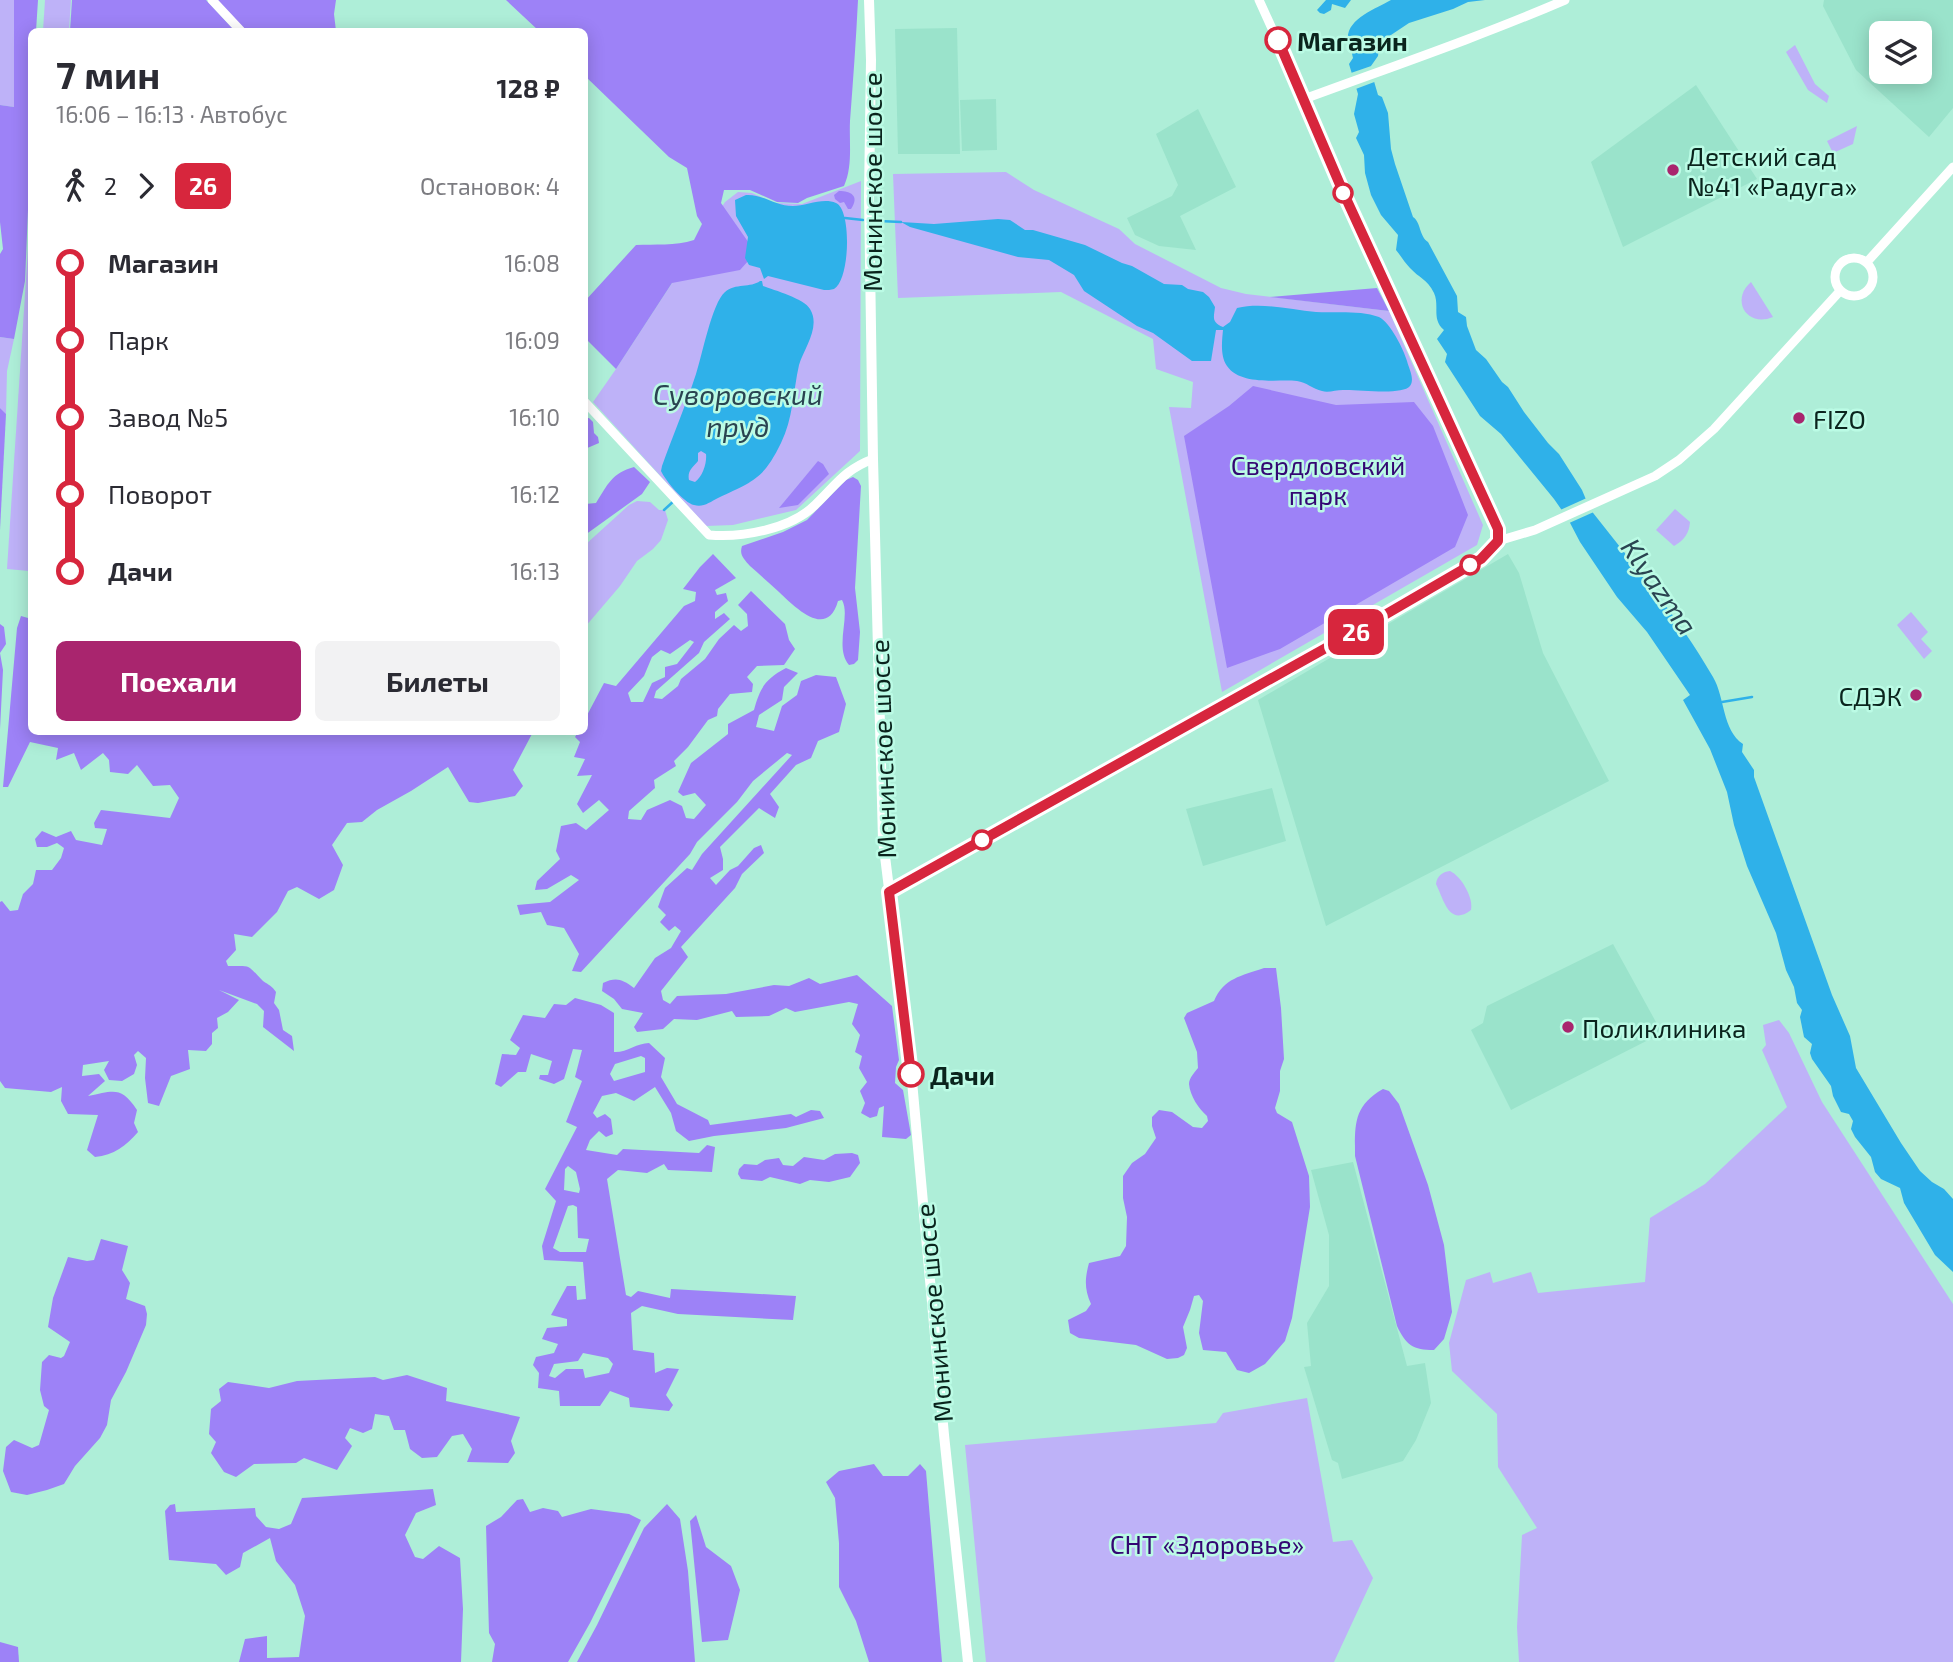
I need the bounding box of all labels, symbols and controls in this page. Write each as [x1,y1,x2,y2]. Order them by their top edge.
map controls [1869,21,1932,84]
button: layers [1869,21,1932,84]
place label: Магазин [1297,25,1408,56]
marker: Магазин [1265,27,1291,53]
text: 7 мин [56,51,160,97]
text: 128 ₽ [496,72,560,103]
street label: Монинское шоссе [856,72,887,292]
text: 16:06 – 16:13 · Автобус [56,100,288,128]
place label: Детский сад №41 «Радуга» [1687,140,1857,202]
marker: Детский сад №41 «Радуга» [1665,162,1681,178]
icon: walk [56,167,94,205]
icon: forward [127,167,165,205]
text: 26 [189,171,217,200]
text: 2 [104,172,117,200]
text: Остановок: 4 [420,172,560,200]
unlabelled marker [1333,183,1353,203]
text: Магазин [108,247,219,278]
text: 16:08 [504,249,560,277]
text: Парк [108,324,169,355]
text: 16:09 [505,326,560,354]
water label: Суворовский пруд [653,377,823,443]
text: Завод №5 [108,401,228,432]
text: 16:10 [509,403,560,431]
place label: FIZO [1813,403,1866,434]
marker: FIZO [1791,410,1807,426]
park label: Свердловский парк [1231,449,1405,510]
text: Поворот [108,478,212,509]
text: 16:12 [510,480,560,508]
water label: Klyazma [1615,531,1705,641]
text: Дачи [108,555,173,586]
unlabelled marker [1460,555,1480,575]
text: 16:13 [510,557,560,585]
line badge: 26 [1324,609,1388,655]
text: 26 [1342,617,1370,646]
street label: Монинское шоссе [863,639,901,859]
button: Поехали [56,641,301,721]
button: Билеты [315,641,560,721]
place label: СДЭК [1839,680,1902,711]
marker: СДЭК [1908,687,1924,703]
unlabelled marker [972,830,992,850]
place label: Поликлиника [1582,1012,1746,1043]
marker: Поликлиника [1560,1019,1576,1035]
place label: Дачи [930,1059,995,1090]
marker: Дачи [898,1061,924,1087]
street label: Монинское шоссе [908,1202,958,1424]
park label: СНТ «Здоровье» [1110,1528,1304,1559]

